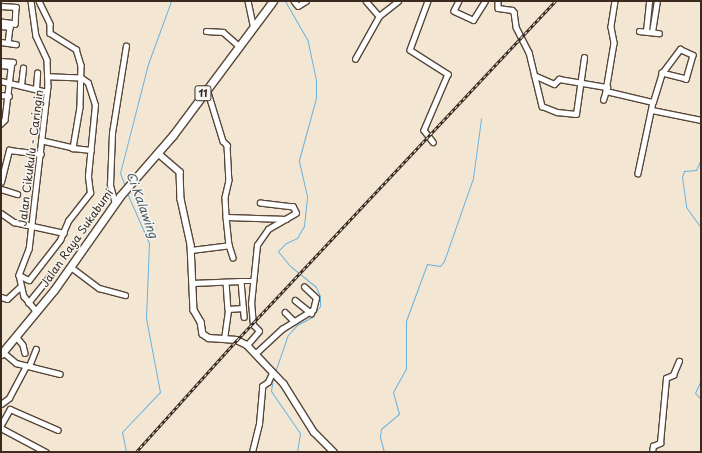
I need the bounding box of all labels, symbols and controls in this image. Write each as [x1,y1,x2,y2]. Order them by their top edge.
road number: 11 [194,85,212,101]
street label: Jalan Cikukulu - Caringin [16,89,46,227]
water label: Ci Kalawing [123,170,161,240]
street label: Jalan Raya Sukabumi [38,186,116,290]

